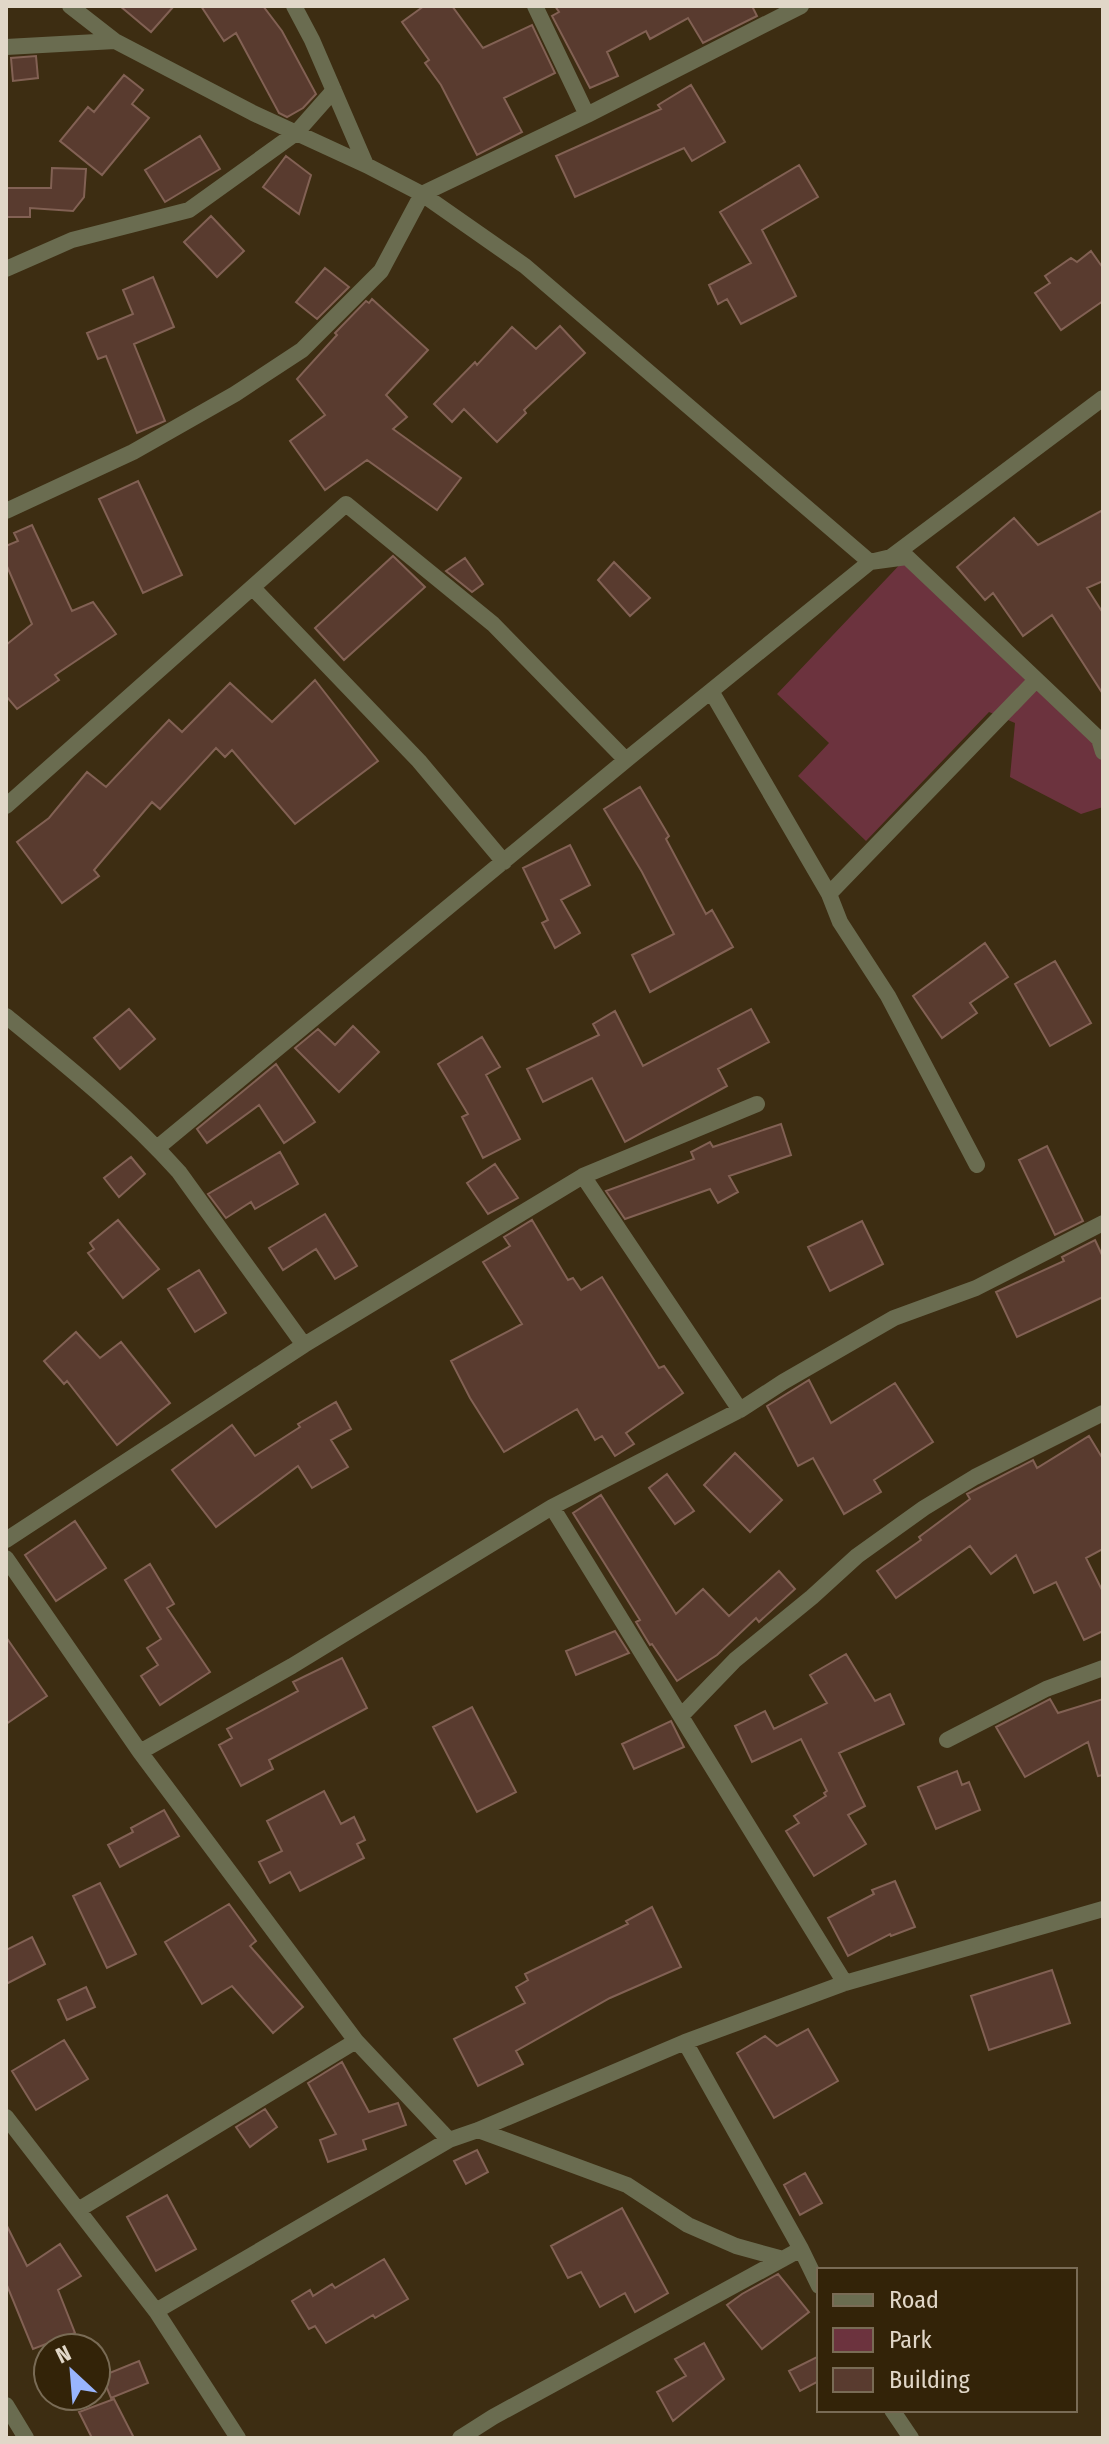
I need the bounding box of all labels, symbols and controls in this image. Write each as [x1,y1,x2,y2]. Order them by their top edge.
legend [817,2268,1077,2412]
text: Road [889,2286,939,2314]
text: Park [889,2326,932,2354]
north arrow [32,2332,112,2412]
text: N [52,2339,75,2369]
text: Building [889,2366,971,2394]

